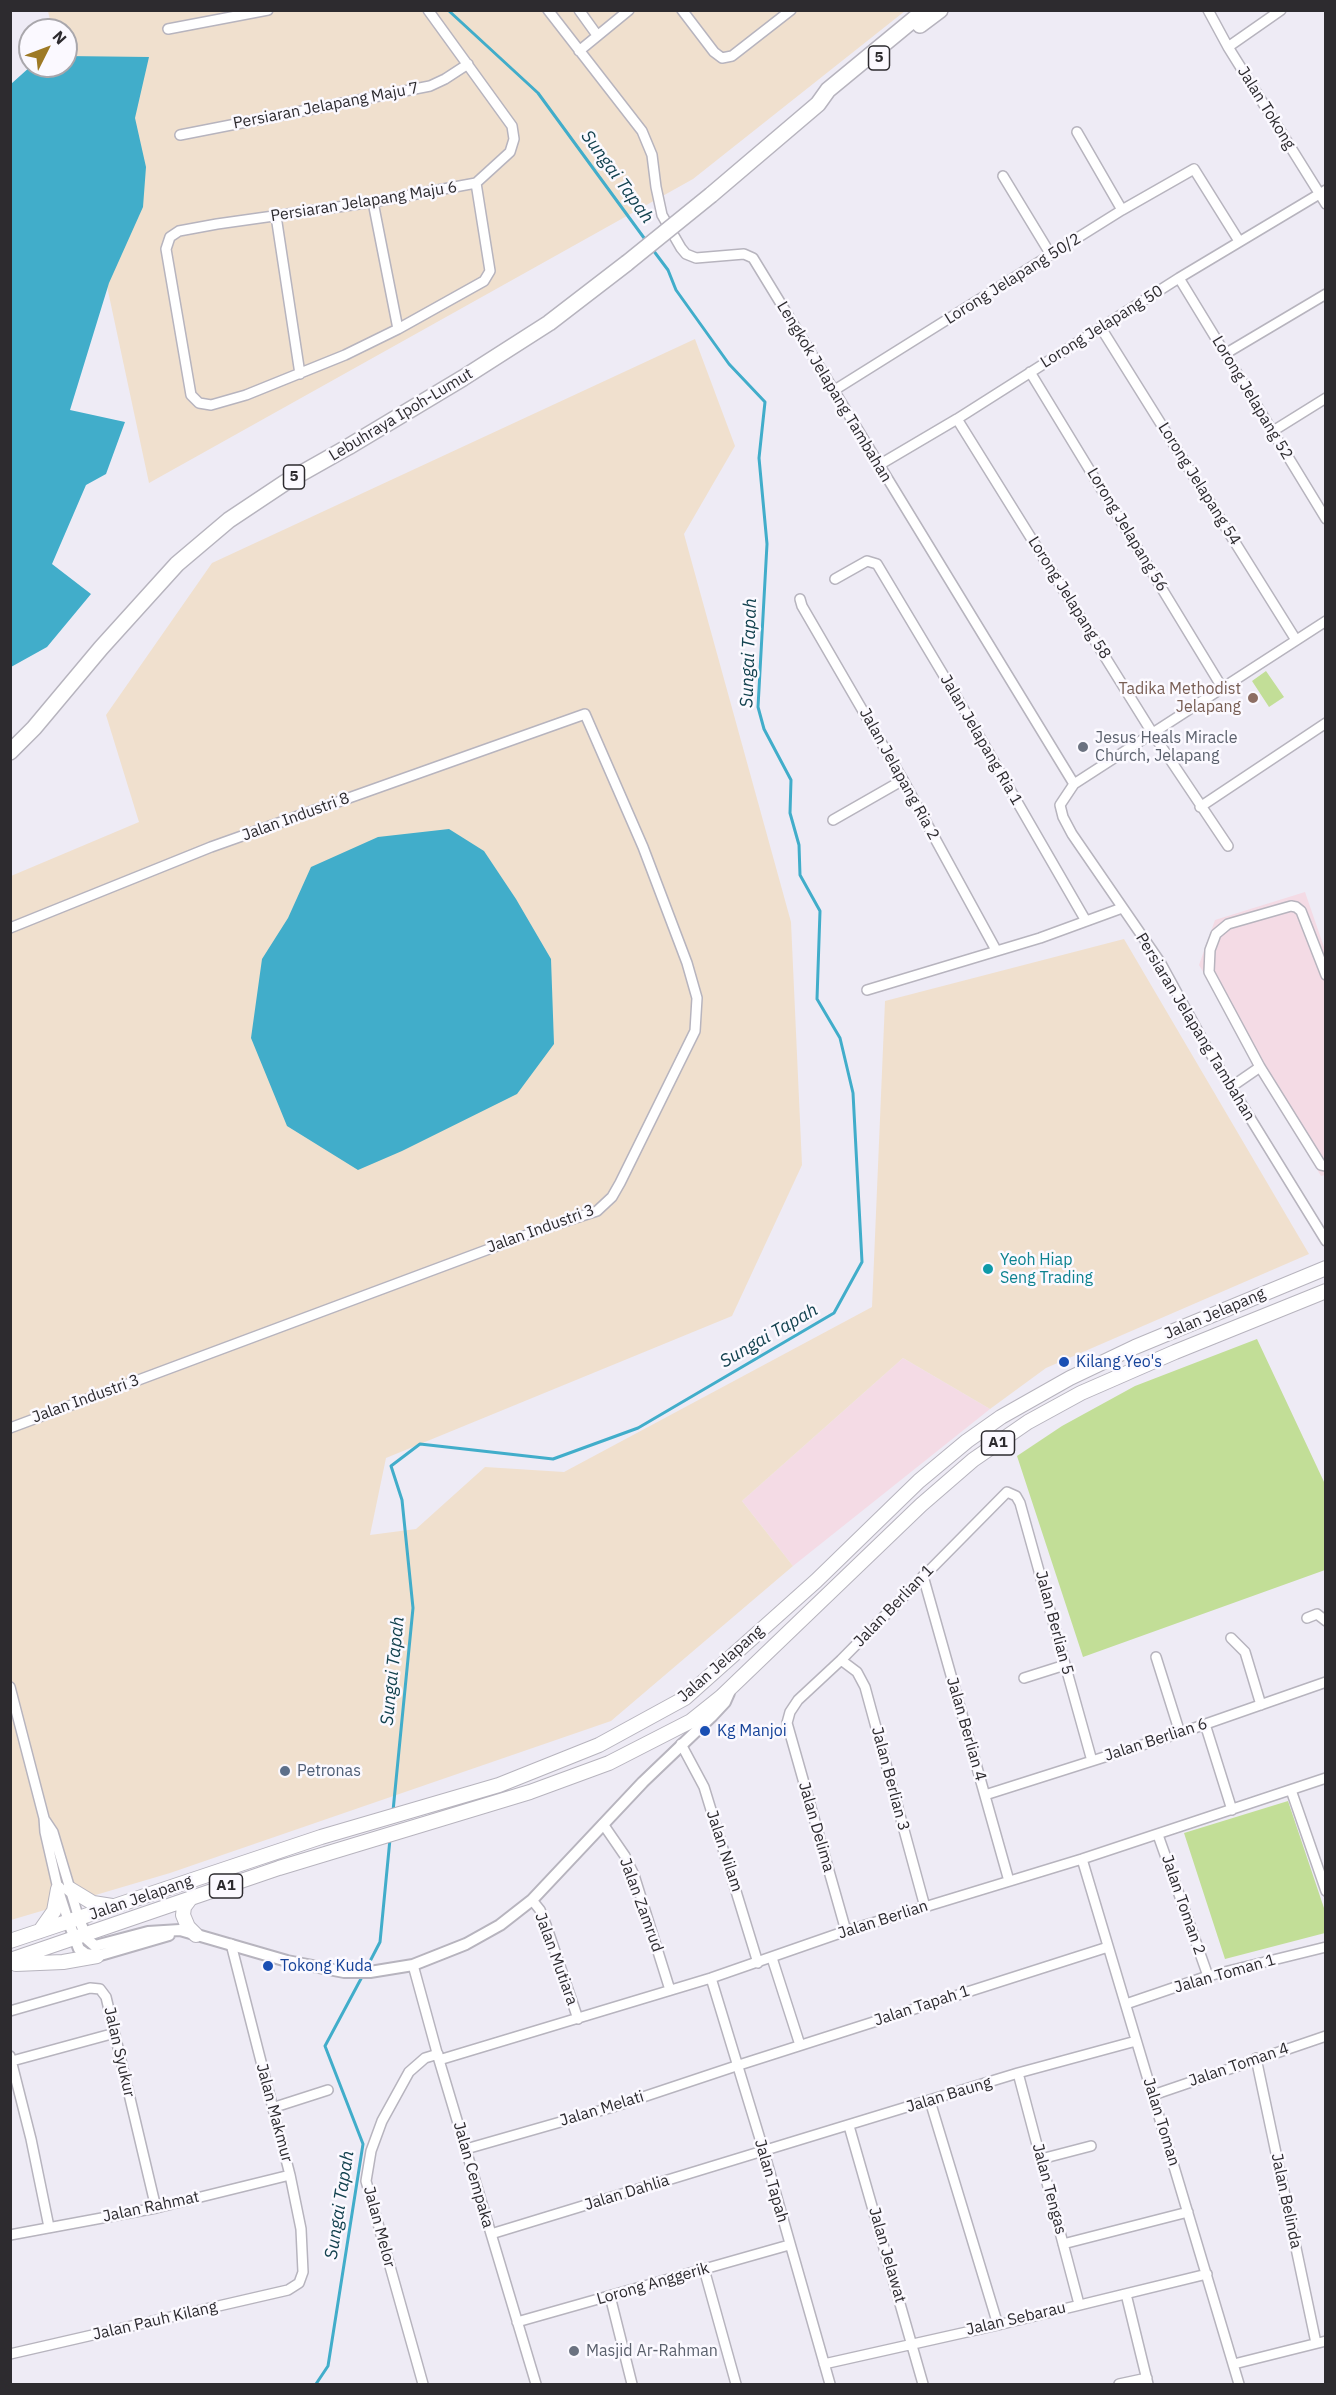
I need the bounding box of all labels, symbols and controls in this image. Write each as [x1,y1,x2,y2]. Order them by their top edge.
north arrow [18,18,78,78]
text: N [49,26,71,48]
road number: 5 [868,46,890,70]
street label: Jalan Tokong [1233,63,1299,153]
street label: Persiaran Jelapang Maju 7 [232,79,420,133]
water label: Sungai Tapah [576,126,658,228]
street label: Persiaran Jelapang Maju 6 [269,178,459,226]
street label: Lorong Jelapang 50/2 [941,229,1085,329]
street label: Lorong Jelapang 50 [1037,281,1167,373]
street label: Lengkok Jelapang Tambahan [772,298,896,486]
street label: Lorong Jelapang 52 [1207,333,1297,463]
street label: Lebuhraya Ipoh-Lumut [326,364,476,466]
street label: Lorong Jelapang 54 [1153,419,1245,549]
road number: 5 [284,465,304,489]
street label: Lorong Jelapang 56 [1082,465,1172,595]
street label: Lorong Jelapang 58 [1023,533,1115,663]
water label: Sungai Tapah [736,598,762,708]
street label: Jalan Jelapang Ria 1 [936,671,1026,809]
place label: Tadika Methodist Jelapang [1118,679,1241,717]
marker: Tadika Methodist Jelapang [1246,691,1260,705]
street label: Jalan Jelapang Ria 2 [855,705,943,843]
place label: Jesus Heals Miracle Church, Jelapang [1095,728,1237,766]
marker: Jesus Heals Miracle Church, Jelapang [1076,740,1090,754]
street label: Jalan Industri 8 [240,789,352,845]
street label: Persiaran Jelapang Tambahan [1131,930,1259,1124]
street label: Jalan Industri 3 [485,1201,597,1257]
place label: Yeoh Hiap Seng Trading [1000,1250,1093,1288]
marker: Yeoh Hiap Seng Trading [981,1262,995,1276]
street label: Jalan Jelapang [1162,1284,1268,1344]
water label: Sungai Tapah [716,1299,822,1373]
place label: Kilang Yeo's [1076,1352,1162,1372]
marker: Kilang Yeo's [1057,1355,1071,1369]
street label: Jalan Industri 3 [30,1371,142,1427]
road number: A1 [982,1431,1014,1455]
street label: Jalan Berlian 1 [850,1561,938,1651]
street label: Jalan Berlian 5 [1031,1569,1077,1677]
water label: Sungai Tapah [377,1615,409,1727]
street label: Jalan Jelapang [674,1621,768,1707]
street label: Jalan Berlian 4 [942,1675,990,1783]
street label: Jalan Berlian 6 [1102,1714,1210,1766]
place label: Kg Manjoi [717,1721,787,1741]
marker: Kg Manjoi [698,1724,712,1738]
street label: Jalan Berlian 3 [867,1725,913,1833]
place label: Petronas [297,1761,361,1781]
marker: Petronas [278,1764,292,1778]
street label: Jalan Delima [794,1780,838,1874]
street label: Jalan Nilam [702,1808,746,1894]
street label: Jalan Toman 2 [1157,1852,1209,1958]
street label: Jalan Zamrud [615,1855,667,1955]
street label: Jalan Jelapang [87,1871,195,1925]
road number: A1 [210,1874,242,1898]
street label: Jalan Berlian [836,1896,930,1944]
street label: Jalan Mutiara [530,1910,582,2008]
street label: Jalan Toman 1 [1172,1950,1278,1998]
place label: Tokong Kuda [280,1956,372,1976]
marker: Tokong Kuda [261,1959,275,1973]
street label: Jalan Tapah 1 [872,1982,972,2030]
street label: Jalan Syukur [99,2005,139,2099]
street label: Jalan Toman 4 [1186,2039,1292,2091]
street label: Jalan Makmur [252,2062,296,2164]
street label: Jalan Baung [904,2073,994,2117]
street label: Jalan Toman [1138,2076,1184,2168]
street label: Jalan Melati [558,2087,646,2131]
street label: Jalan Cempaka [449,2120,497,2230]
street label: Jalan Tapah [750,2137,792,2225]
street label: Jalan Tengas [1028,2142,1070,2236]
water label: Sungai Tapah [321,2149,359,2261]
street label: Jalan Belinda [1267,2152,1305,2250]
street label: Jalan Dahlia [582,2171,672,2215]
street label: Jalan Melor [359,2184,399,2270]
street label: Jalan Rahmat [101,2187,201,2227]
street label: Jalan Jelawat [864,2205,910,2305]
street label: Lorong Anggerik [595,2259,711,2309]
street label: Jalan Pauh Kilang [91,2297,219,2345]
street label: Jalan Sebarau [964,2298,1068,2340]
place label: Masjid Ar-Rahman [586,2341,718,2361]
marker: Masjid Ar-Rahman [567,2344,581,2358]

